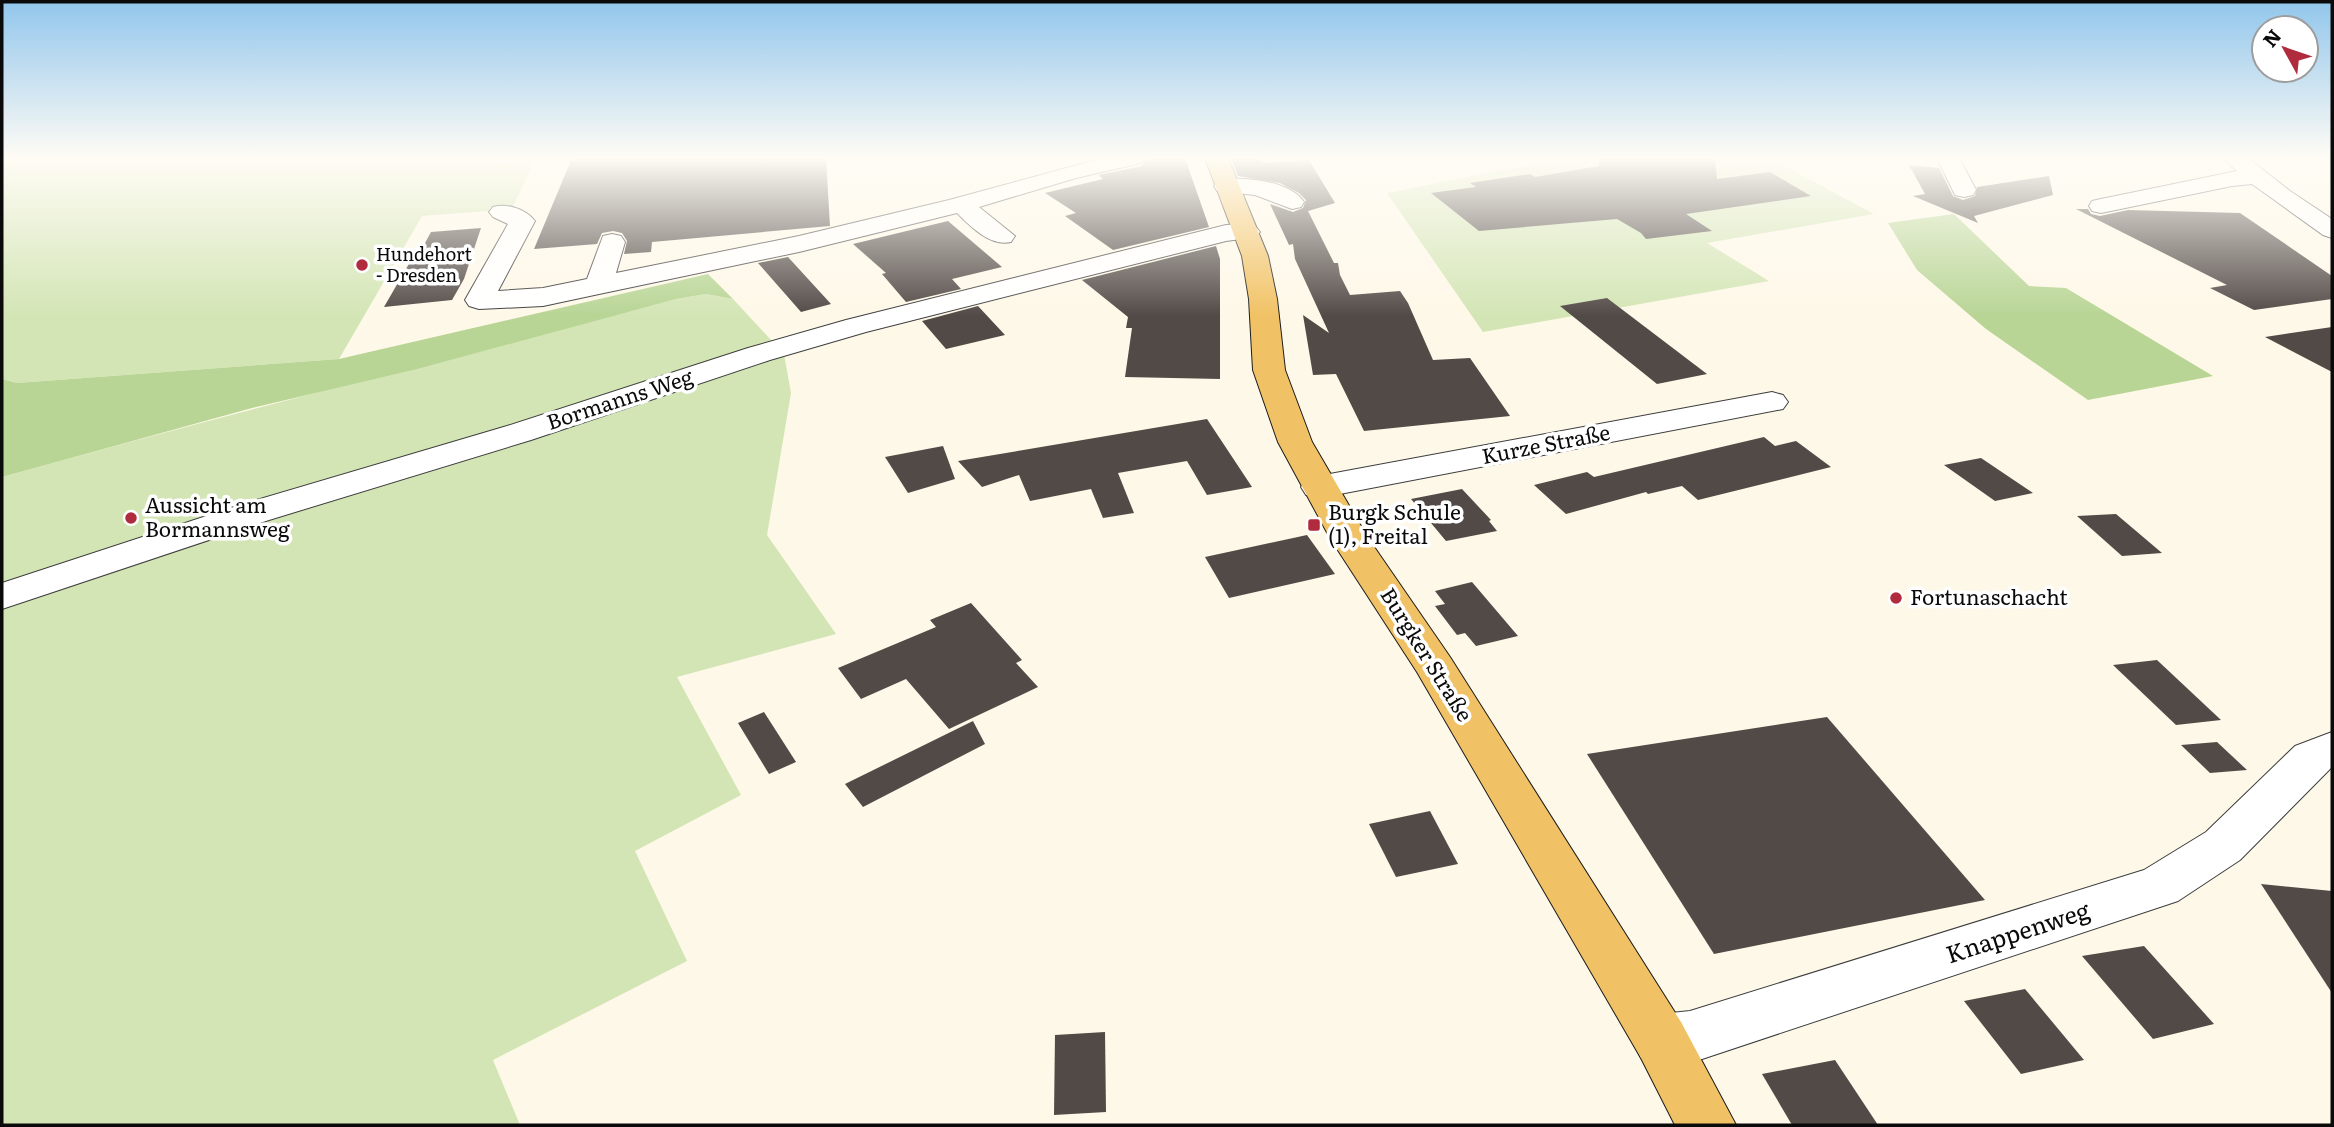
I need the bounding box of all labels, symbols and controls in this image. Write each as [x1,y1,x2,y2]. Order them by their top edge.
north arrow [2250,14,2320,84]
text: N [2255,22,2287,53]
place label: Hundehort - Dresden [376,240,473,288]
marker: Hundehort - Dresden [354,257,370,273]
street label: Bormanns Weg [542,359,697,436]
street label: Kurze Straße [1479,415,1612,470]
place label: Aussicht am Bormannsweg [145,488,290,543]
place label: Burgk Schule (1), Freital [1328,495,1461,550]
marker: Aussicht am Bormannsweg [123,510,139,526]
marker: Burgk Schule (1), Freital [1306,517,1322,533]
place label: Fortunaschacht [1910,580,2068,611]
street label: Burgker Straße [1374,581,1482,727]
marker: Fortunaschacht [1888,590,1904,606]
street label: Knappenweg [1941,891,2094,970]

